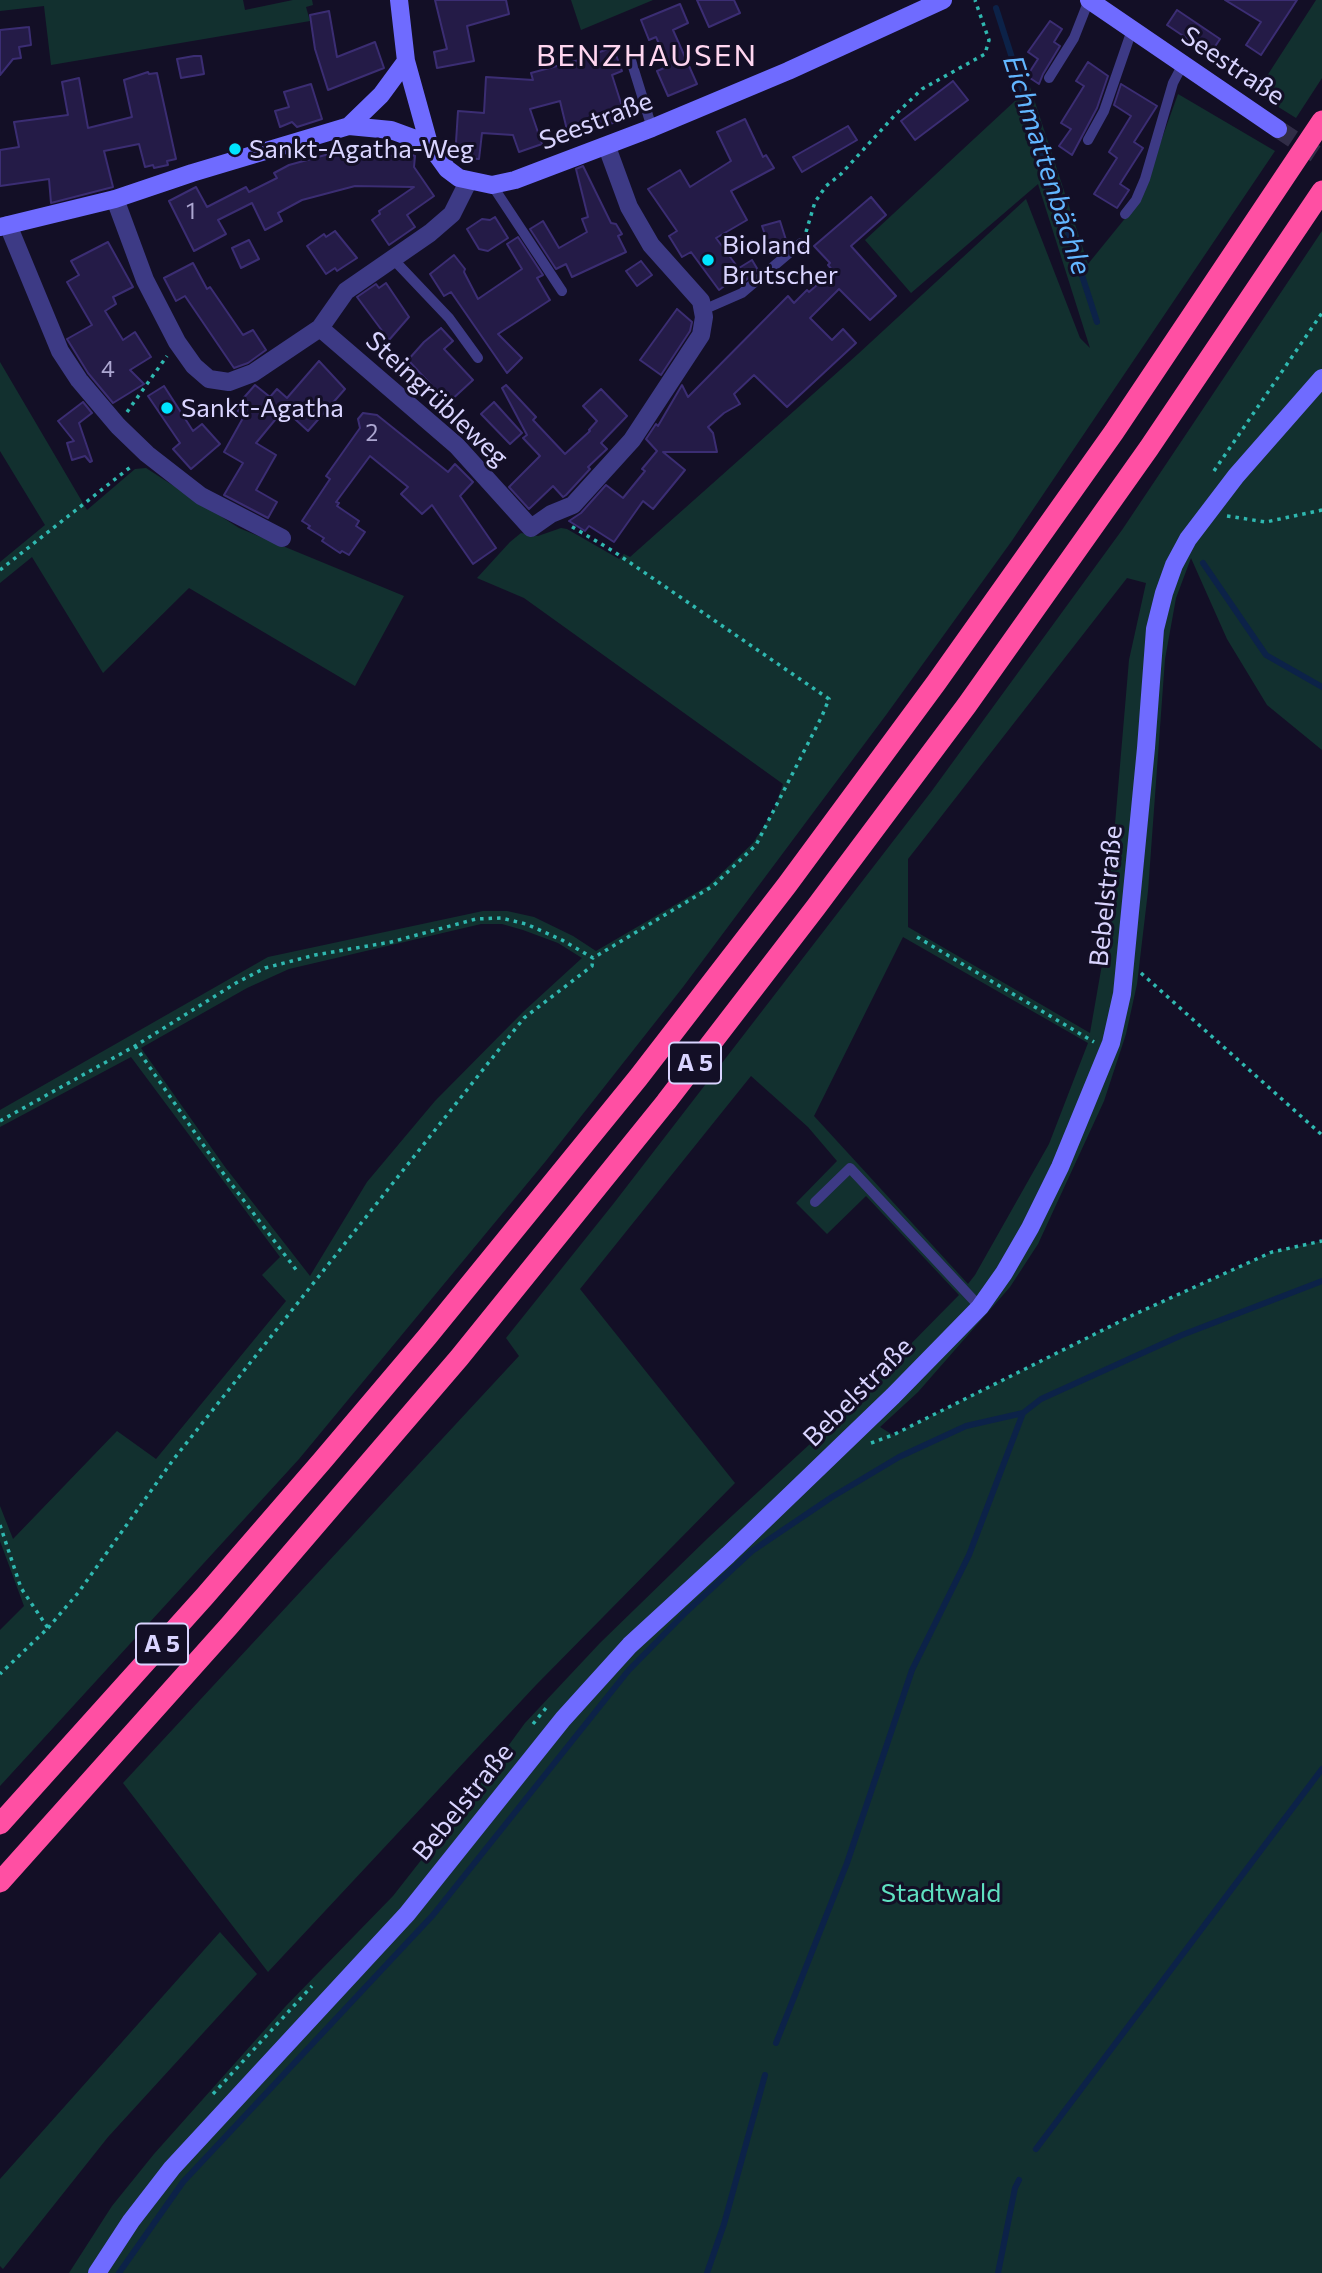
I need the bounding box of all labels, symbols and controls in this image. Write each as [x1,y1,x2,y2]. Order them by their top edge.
street label: Seestraße [1175,20,1291,112]
district label: BENZHAUSEN [537,38,757,74]
water label: Eichmattenbächle [996,51,1098,279]
street label: Seestraße [535,85,657,157]
place label: Sankt-Agatha-Weg [249,133,474,165]
marker: Sankt-Agatha-Weg [227,141,243,157]
house number: 1 [186,197,196,225]
place label: Bioland Brutscher [722,229,838,290]
marker: Bioland Brutscher [700,252,716,268]
street label: Steingrübleweg [359,325,515,473]
house number: 4 [101,355,115,383]
place label: Sankt-Agatha [181,392,344,424]
marker: Sankt-Agatha [159,400,175,416]
house number: 2 [366,419,378,447]
street label: Bebelstraße [1083,824,1129,968]
road number: A 5 [669,1042,721,1084]
street label: Bebelstraße [797,1331,919,1453]
road number: A 5 [136,1624,188,1664]
street label: Bebelstraße [406,1737,520,1867]
park label: Stadtwald [881,1877,1001,1909]

